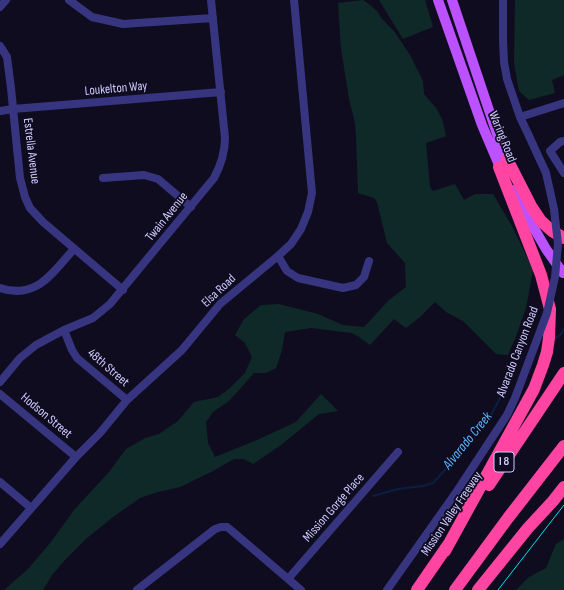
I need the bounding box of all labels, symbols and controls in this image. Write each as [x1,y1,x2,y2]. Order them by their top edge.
street label: Loukelton Way [84,78,148,100]
street label: Waring Road [485,109,519,165]
street label: Estrella Avenue [19,117,43,185]
street label: Twain Avenue [142,189,192,245]
street label: Elsa Road [199,271,239,311]
street label: Alvarado Canyon Road [494,305,542,399]
street label: 48th Street [84,346,132,390]
street label: Hodson Street [17,390,75,442]
water label: Alvarado Creek [440,409,496,473]
road number: I 8 [494,452,514,472]
street label: Mission Valley Freeway [418,469,486,559]
street label: Mission Gorge Place [300,471,368,545]

